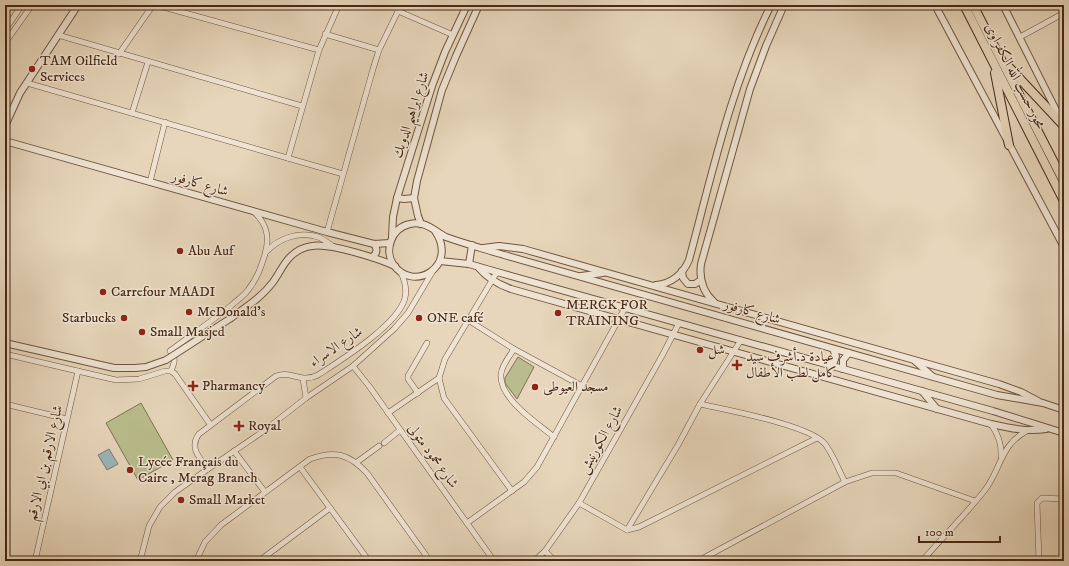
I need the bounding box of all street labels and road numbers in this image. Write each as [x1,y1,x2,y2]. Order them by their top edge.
street label: محور حسب الله الكفراوى [981,19,1052,132]
street label: شارع ابراهيم الدوبك [389,69,437,162]
street label: شارع كارفور [167,167,231,203]
street label: شارع كارفور [719,295,783,331]
street label: شارع الاسراء [306,323,367,373]
street label: شارع الارقم بن ابي الارقم [23,403,71,524]
street label: شارع الكورنيش [575,403,629,478]
street label: شارع محمود متولى [402,420,462,493]

